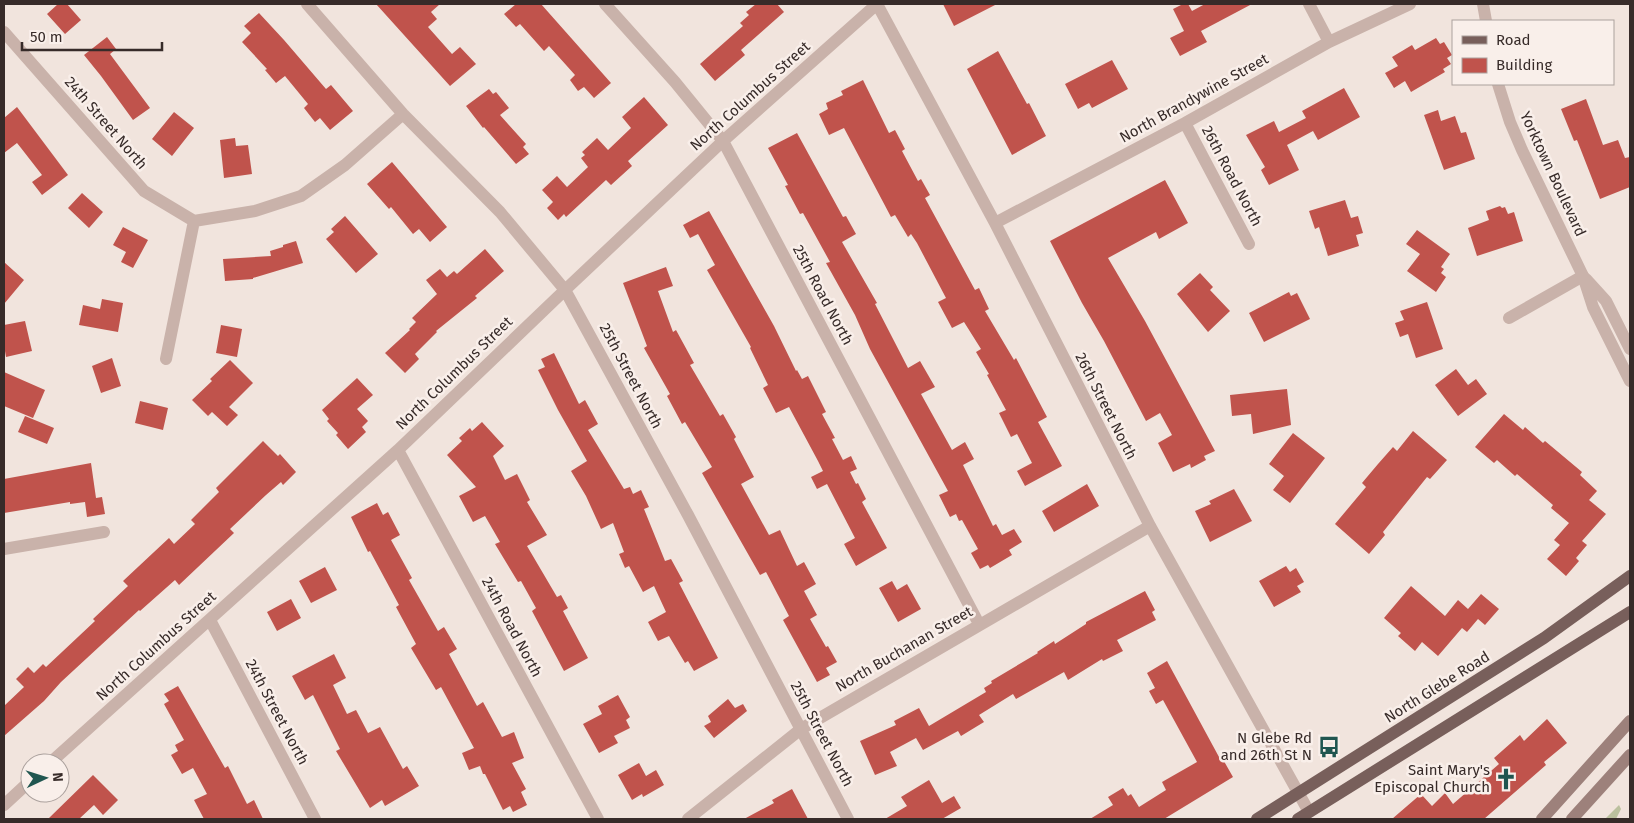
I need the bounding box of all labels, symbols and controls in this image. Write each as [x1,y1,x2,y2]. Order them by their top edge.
scale bar [22,20,162,52]
legend [1452,20,1614,85]
text: 50 m [30,28,63,46]
text: Road [1496,31,1531,49]
street label: North Columbus Street [686,37,814,155]
street label: North Brandywine Street [1116,49,1272,146]
text: Building [1496,56,1552,74]
street label: 24th Street North [61,73,151,173]
street label: Yorktown Boulevard [1516,109,1590,239]
street label: 26th Road North [1198,123,1266,229]
street label: 25th Road North [789,242,857,348]
street label: North Columbus Street [392,312,516,433]
street label: 25th Street North [596,320,666,432]
street label: 26th Street North [1071,350,1141,462]
street label: 24th Road North [478,574,546,680]
street label: North Columbus Street [92,587,220,705]
street label: North Buchanan Street [832,602,976,696]
street label: North Glebe Road [1381,647,1493,727]
street label: 24th Street North [242,656,312,768]
street label: 25th Street North [787,678,857,790]
place label: N Glebe Rd and 26th St N [1221,729,1312,764]
bus stop icon: N Glebe Rd and 26th St N [1316,734,1342,760]
north arrow [20,753,70,803]
place label: Saint Mary's Episcopal Church [1374,761,1490,796]
church icon: Saint Mary's Episcopal Church [1493,766,1519,792]
text: N [49,772,66,782]

